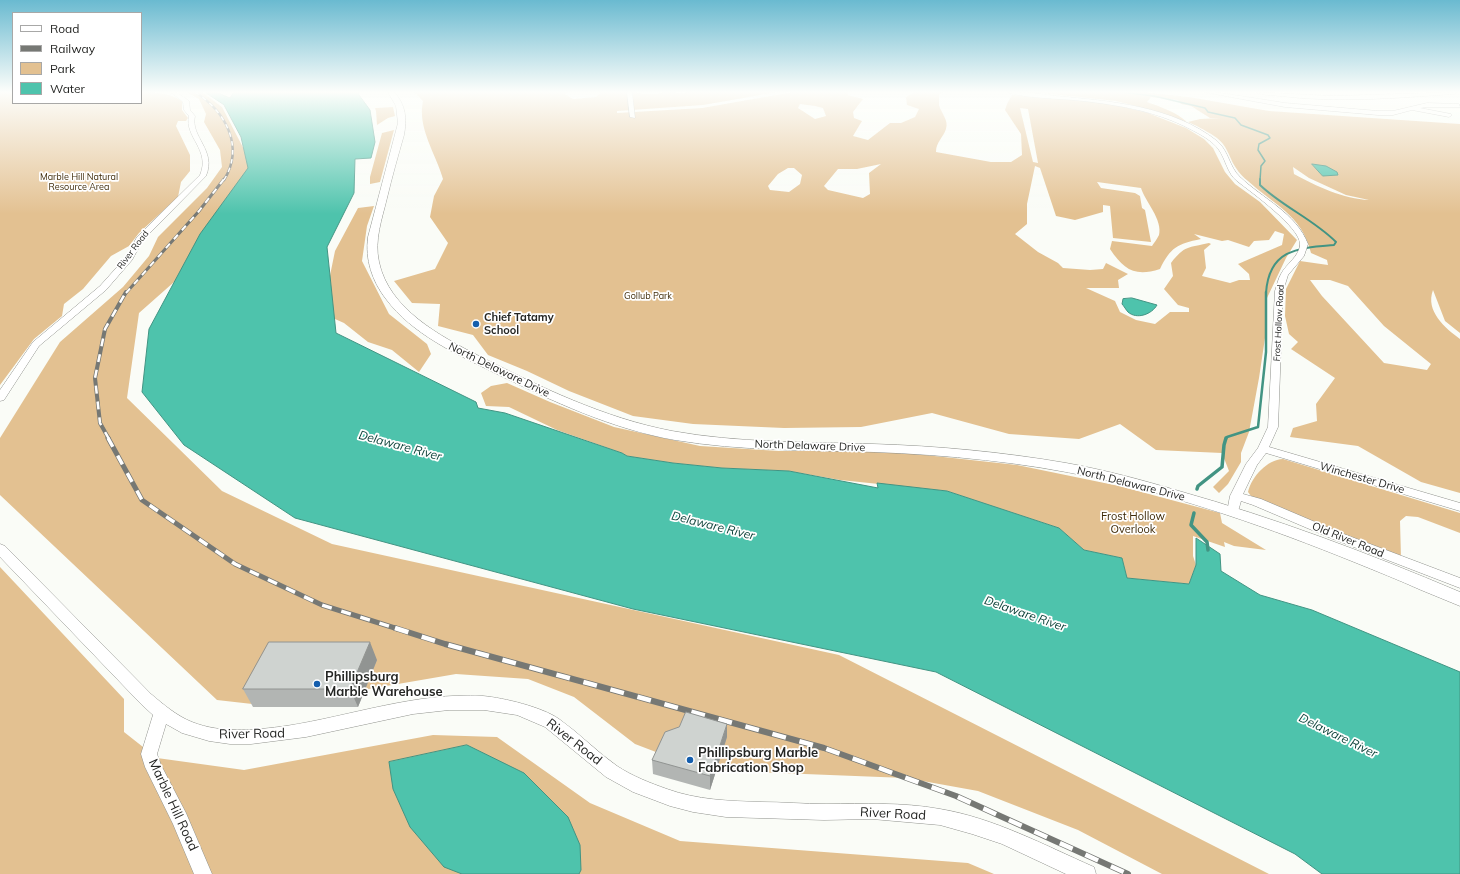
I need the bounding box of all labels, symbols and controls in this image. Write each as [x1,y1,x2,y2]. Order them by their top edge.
legend [12,12,142,104]
text: Road [50,21,79,36]
text: Railway [50,41,95,56]
text: Park [50,61,75,76]
text: Water [50,81,85,96]
park label: Marble Hill Natural Resource Area [40,172,118,193]
street label: River Road [115,229,151,271]
street label: Frost Hollow Road [1272,284,1286,362]
park label: Gollub Park [624,291,672,301]
place label: Chief Tatamy School [484,311,554,337]
marker: Chief Tatamy School [471,319,481,329]
street label: North Delaware Drive [446,340,552,400]
water label: Delaware River [357,428,443,464]
street label: North Delaware Drive [754,437,866,455]
street label: Winchester Drive [1318,460,1406,496]
street label: North Delaware Drive [1076,464,1186,504]
water label: Delaware River [670,509,756,543]
park label: Frost Hollow Overlook [1101,510,1165,536]
street label: Old River Road [1310,520,1386,560]
water label: Delaware River [982,593,1068,635]
place label: Phillipsburg Marble Warehouse [325,669,443,700]
marker: Phillipsburg Marble Warehouse [312,679,322,689]
water label: Delaware River [1297,711,1379,761]
street label: River Road [543,716,605,768]
street label: River Road [219,726,285,742]
place label: Phillipsburg Marble Fabrication Shop [698,745,818,776]
marker: Phillipsburg Marble Fabrication Shop [685,755,695,765]
street label: Marble Hill Road [145,757,201,853]
street label: River Road [860,804,926,824]

